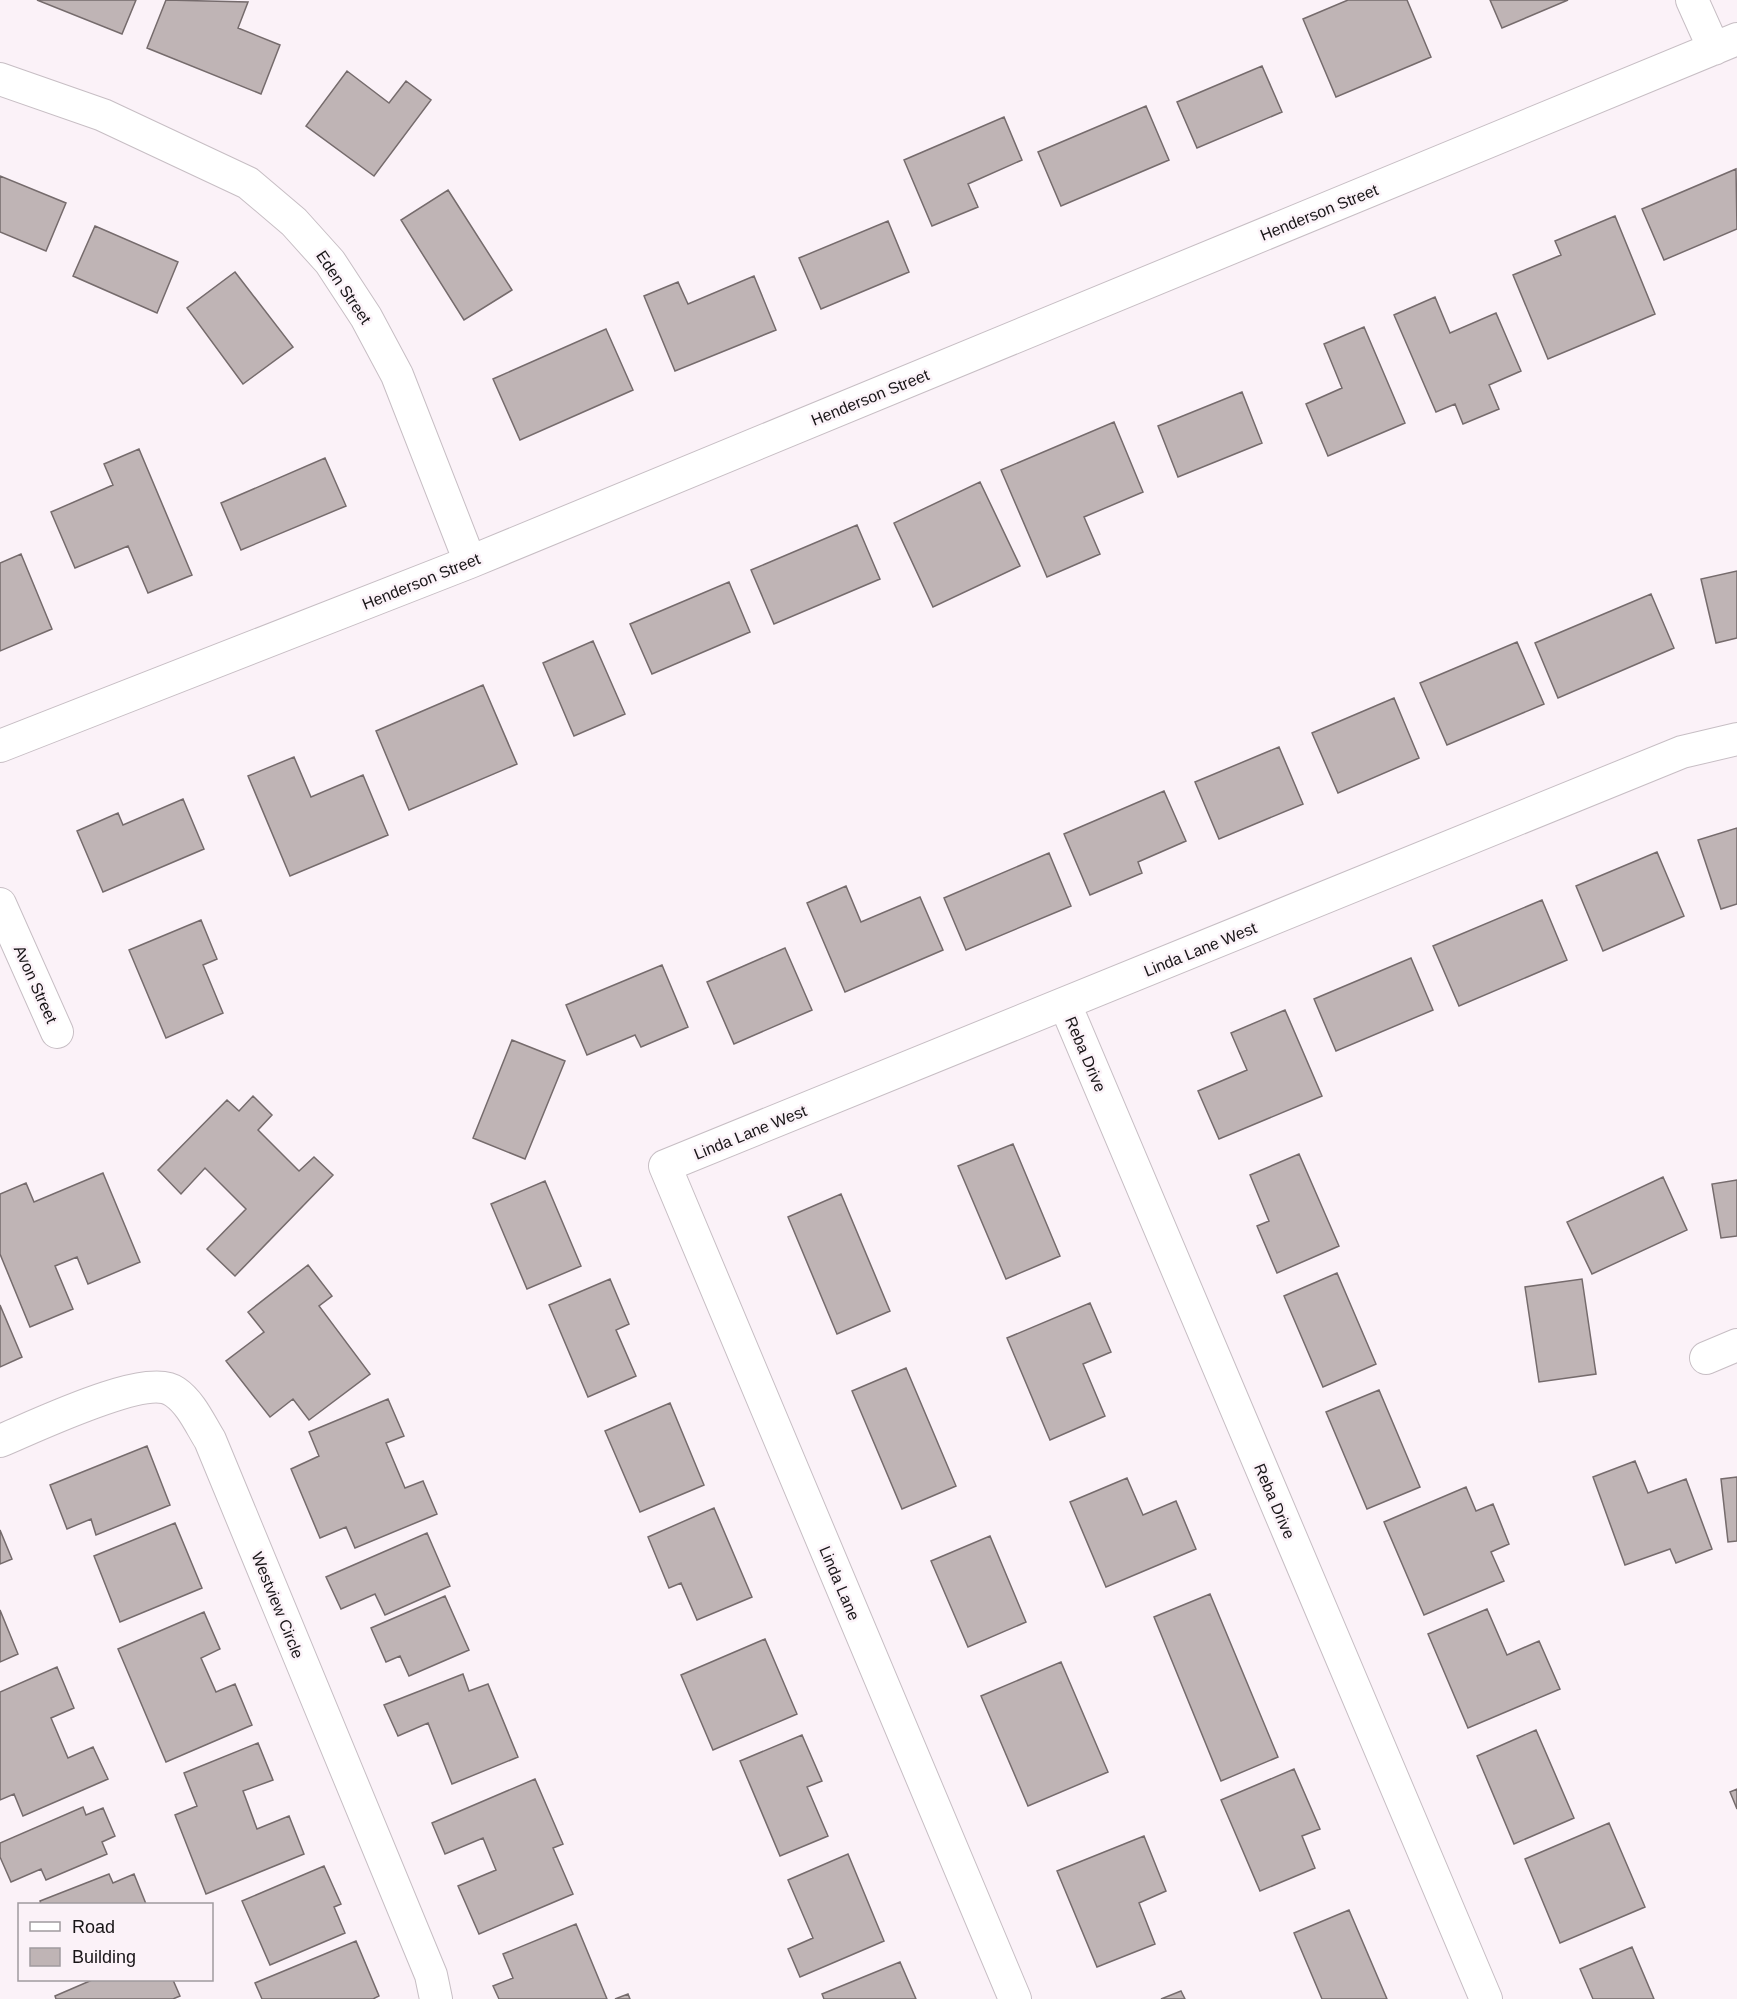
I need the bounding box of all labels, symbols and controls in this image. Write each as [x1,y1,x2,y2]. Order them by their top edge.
street label: Henderson Street [1258,181,1381,244]
street label: Eden Street [313,247,375,328]
street label: Henderson Street [809,366,932,429]
street label: Henderson Street [360,550,483,613]
street label: Linda Lane West [1141,919,1259,980]
street label: Avon Street [11,943,60,1026]
street label: Reba Drive [1062,1014,1109,1094]
street label: Linda Lane West [691,1102,809,1163]
street label: Reba Drive [1251,1461,1298,1541]
street label: Linda Lane [816,1543,863,1623]
street label: Westview Circle [248,1549,307,1661]
legend [18,1903,213,1981]
text: Road [72,1917,115,1937]
text: Building [72,1947,136,1967]

